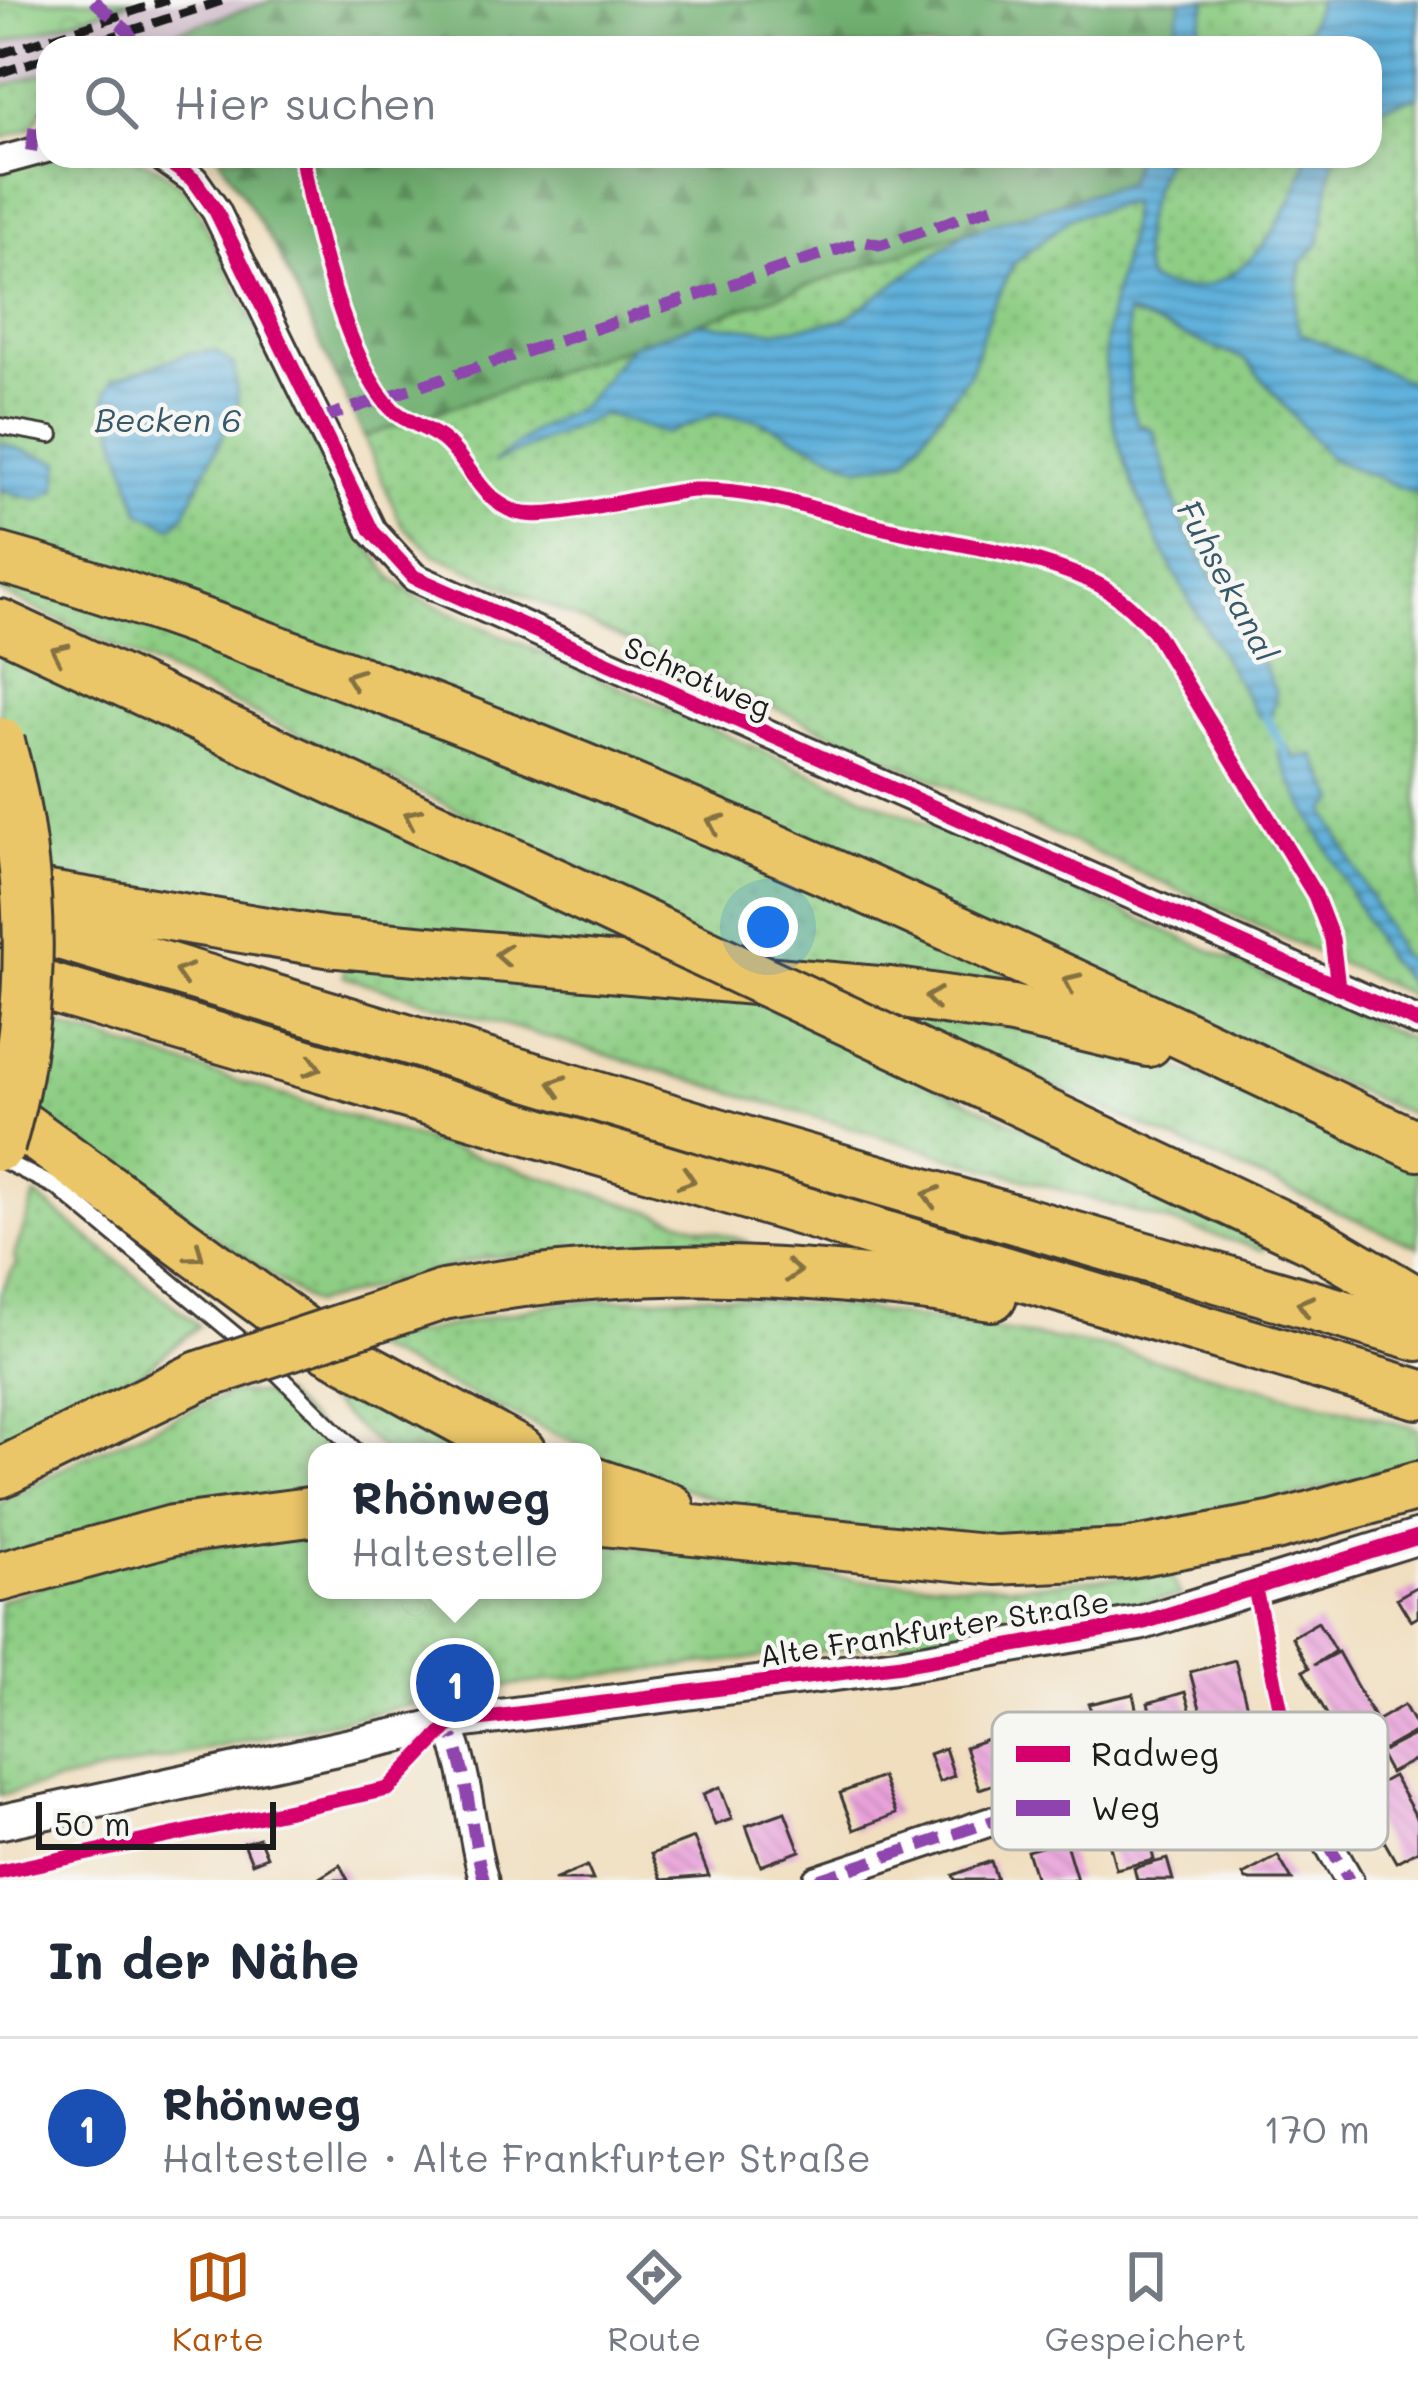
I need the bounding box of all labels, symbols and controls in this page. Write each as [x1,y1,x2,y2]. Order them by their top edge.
search box [36,36,1382,168]
icon: search [78,69,144,135]
text: Hier suchen [174,73,436,131]
water label: Becken 6 [94,397,242,440]
water label: Fuhsekanal [1169,492,1290,669]
street label: Schrotweg [618,626,778,726]
one-way arrow [50,643,71,666]
one-way arrow [344,668,365,692]
one-way arrow [403,808,425,831]
one-way arrow [706,814,727,838]
your location [738,897,798,957]
one-way arrow [493,943,512,968]
one-way arrow [173,962,194,987]
one-way arrow [1062,973,1083,997]
one-way arrow [923,986,943,1012]
one-way arrow [302,1053,323,1078]
one-way arrow [547,1074,568,1099]
one-way arrow [676,1165,697,1190]
one-way arrow [921,1185,942,1210]
one-way arrow [183,1240,204,1262]
one-way arrow [784,1258,803,1284]
one-way arrow [1295,1294,1316,1319]
popup [308,1443,602,1599]
text: Rhönweg [351,1467,550,1525]
text: Haltestelle [351,1525,559,1576]
street label: Alte Frankfurter Straße [756,1581,1112,1675]
pin: 1 [416,1638,494,1728]
legend [992,1712,1388,1850]
text: Radweg [1091,1731,1219,1774]
text: Weg [1091,1785,1160,1828]
scale bar [36,1796,276,1849]
text: 50 m [54,1801,130,1844]
text: In der Nähe [48,1925,359,1992]
text: Rhönweg [162,2073,361,2131]
text: 1 [78,2102,96,2153]
text: 170 m [1263,2102,1370,2153]
text: Haltestelle · Alte Frankfurter Straße [162,2131,871,2182]
tab: Karte [172,2244,264,2359]
tab: Route [608,2244,701,2359]
tab: Gespeichert [1045,2244,1246,2359]

